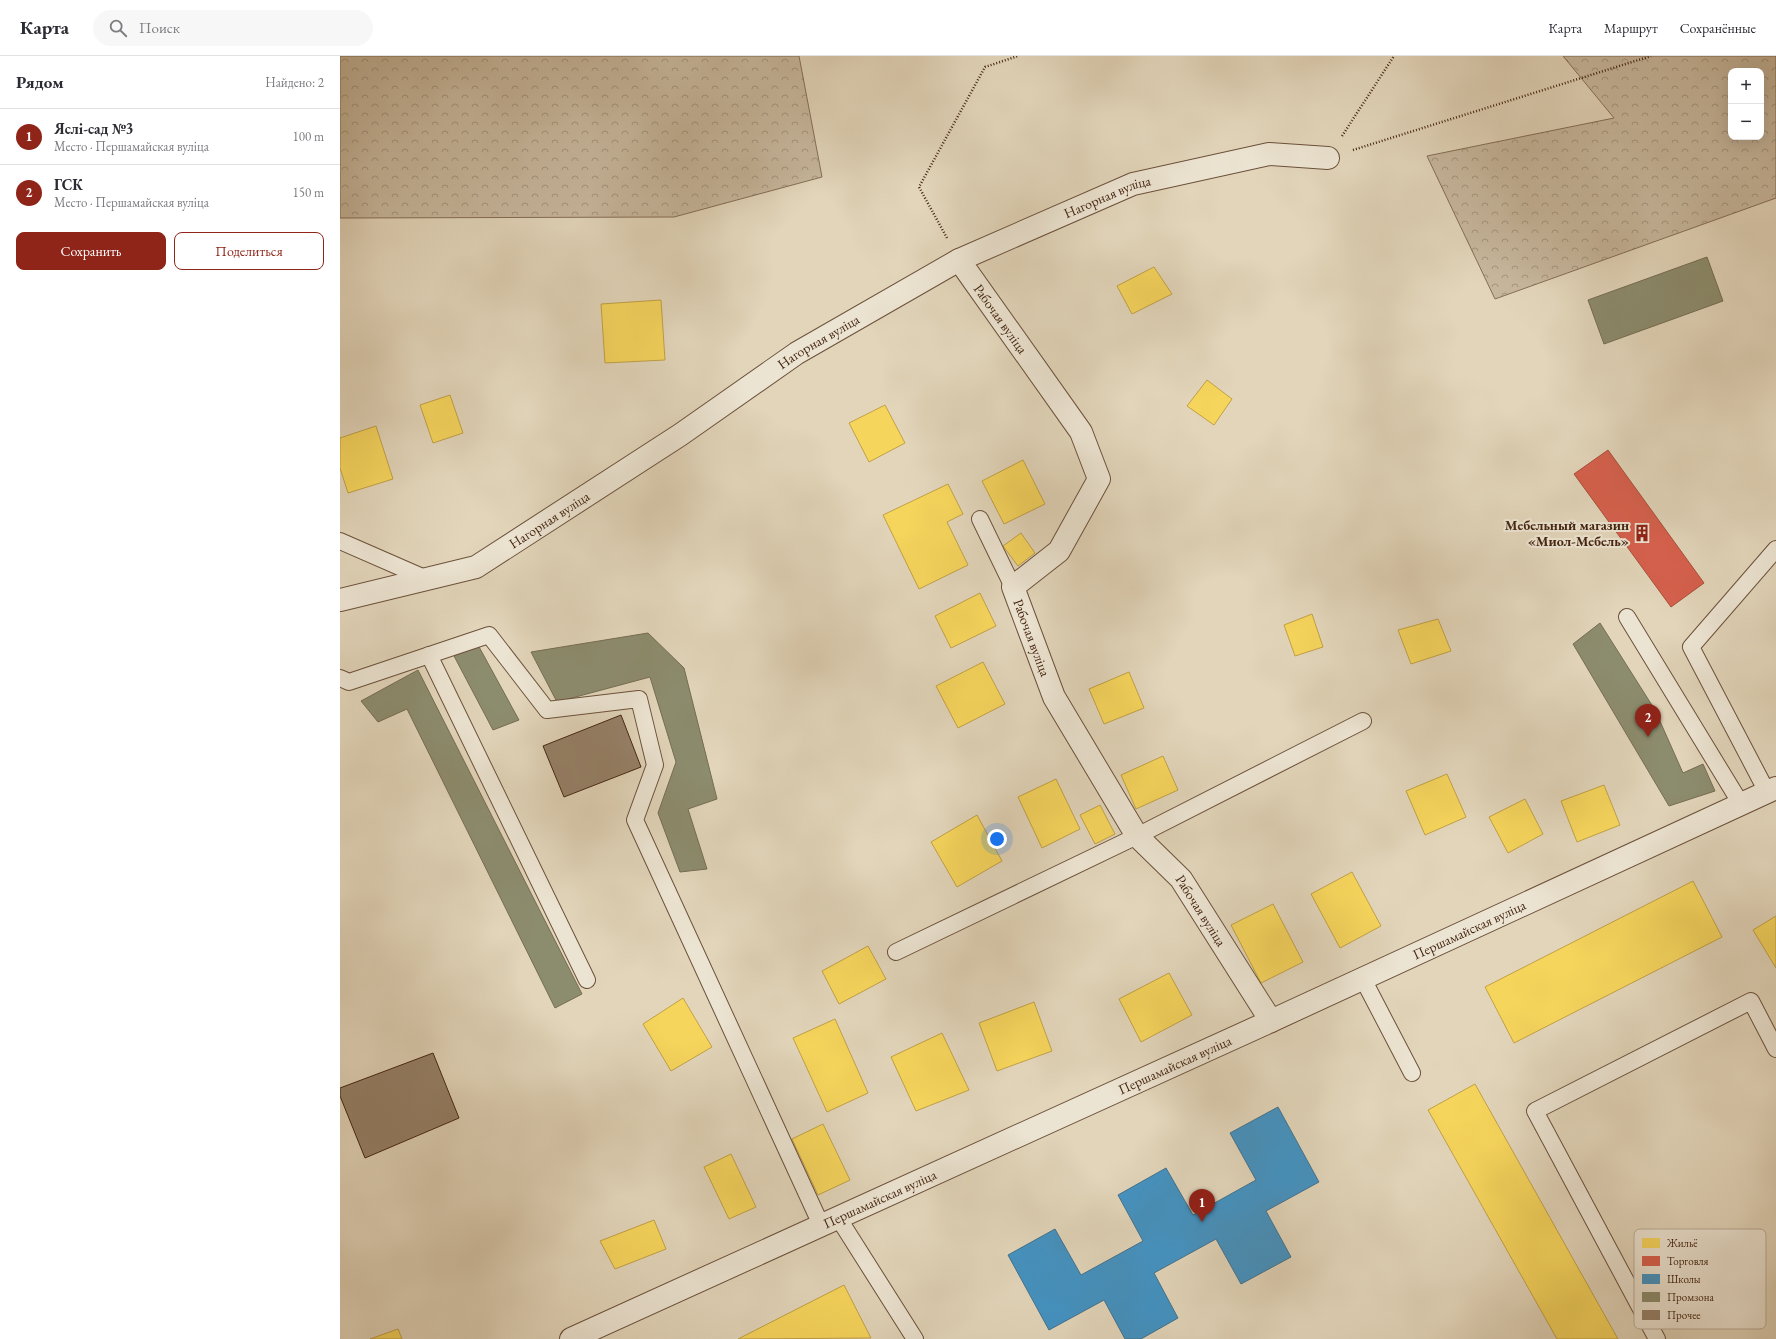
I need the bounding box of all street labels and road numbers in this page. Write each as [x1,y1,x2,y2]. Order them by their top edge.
street label: Нагорная вуліца [1061,171,1153,222]
street label: Рабочая вуліца [970,280,1032,357]
street label: Нагорная вуліца [774,310,863,373]
street label: Нагорная вуліца [505,487,593,552]
street label: Рабочая вуліца [1009,596,1055,679]
street label: Рабочая вуліца [1172,871,1231,950]
street label: Першамайская вуліца [1410,896,1529,963]
street label: Першамайская вуліца [1115,1031,1235,1098]
street label: Першамайская вуліца [820,1165,940,1232]

